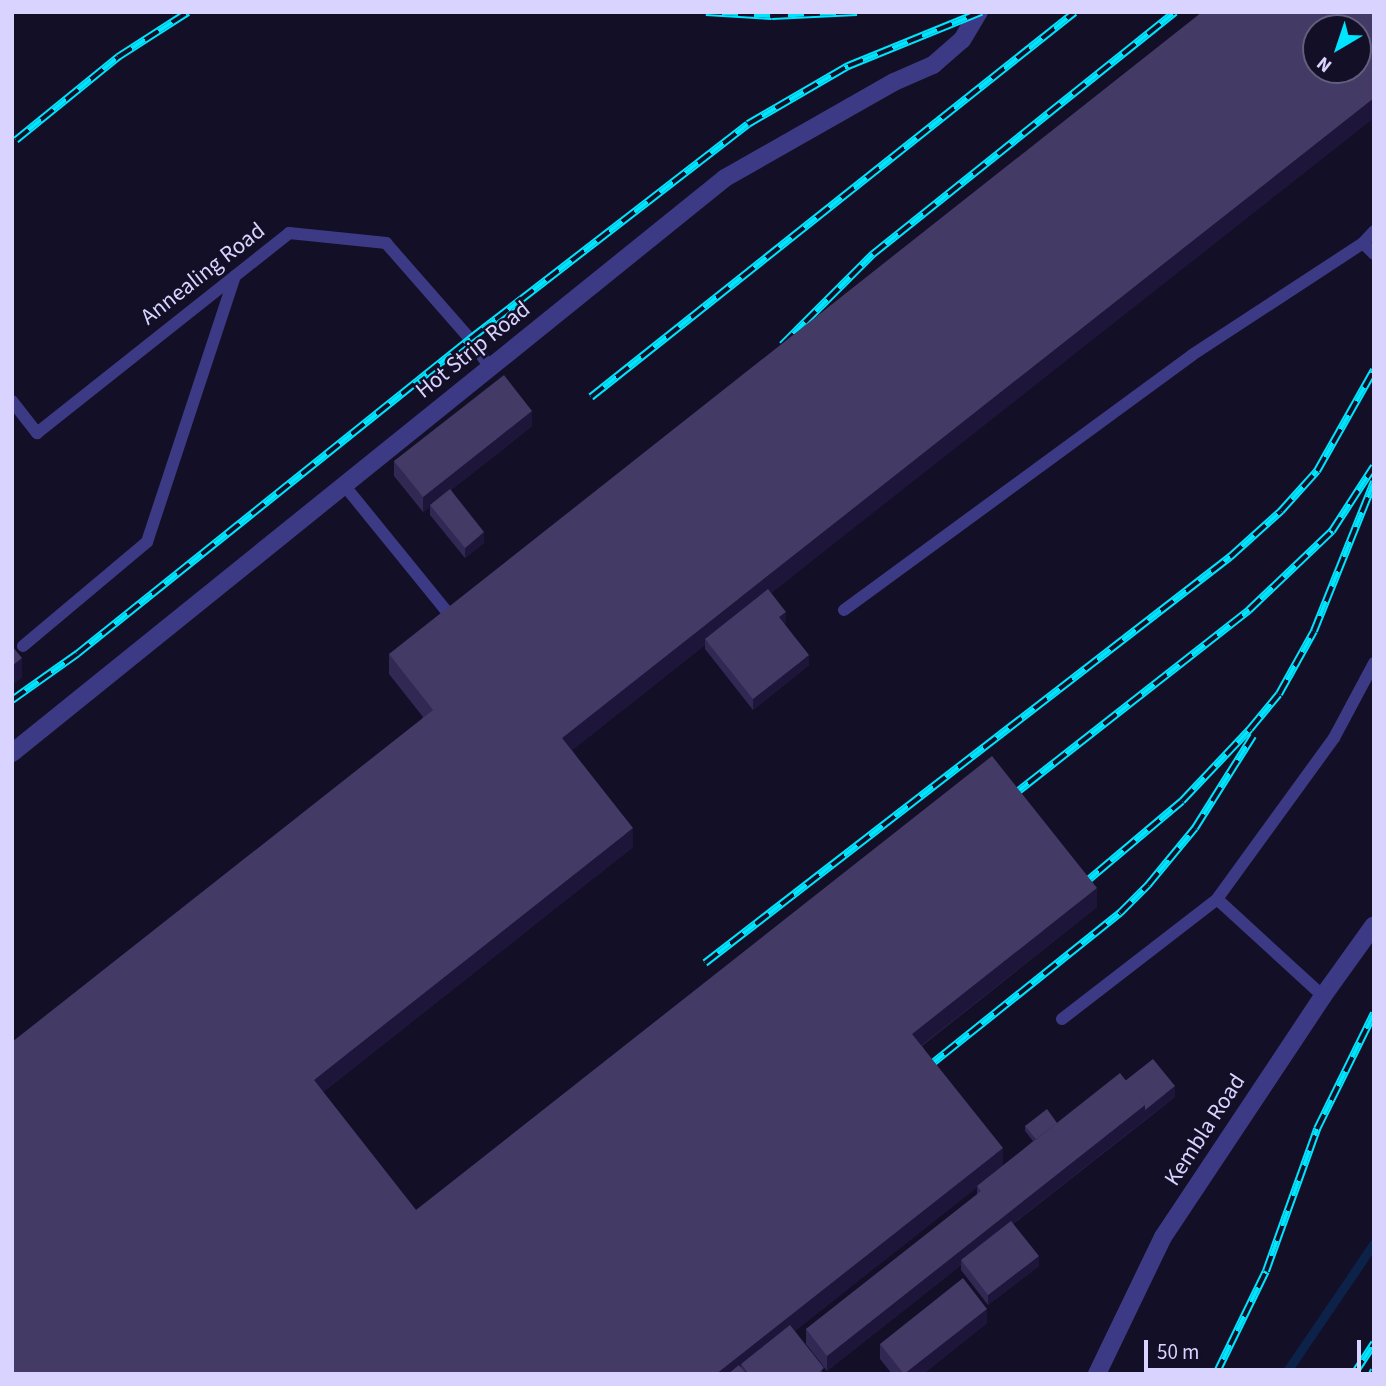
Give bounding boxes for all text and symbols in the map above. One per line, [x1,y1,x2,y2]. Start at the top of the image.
north arrow [1302,14,1372,84]
text: N [1311,50,1338,79]
street label: Annealing Road [135,217,271,331]
street label: Hot Strip Road [410,295,536,405]
street label: Kembla Road [1159,1069,1251,1191]
scale bar [1148,1326,1365,1370]
text: 50 m [1157,1337,1199,1367]

